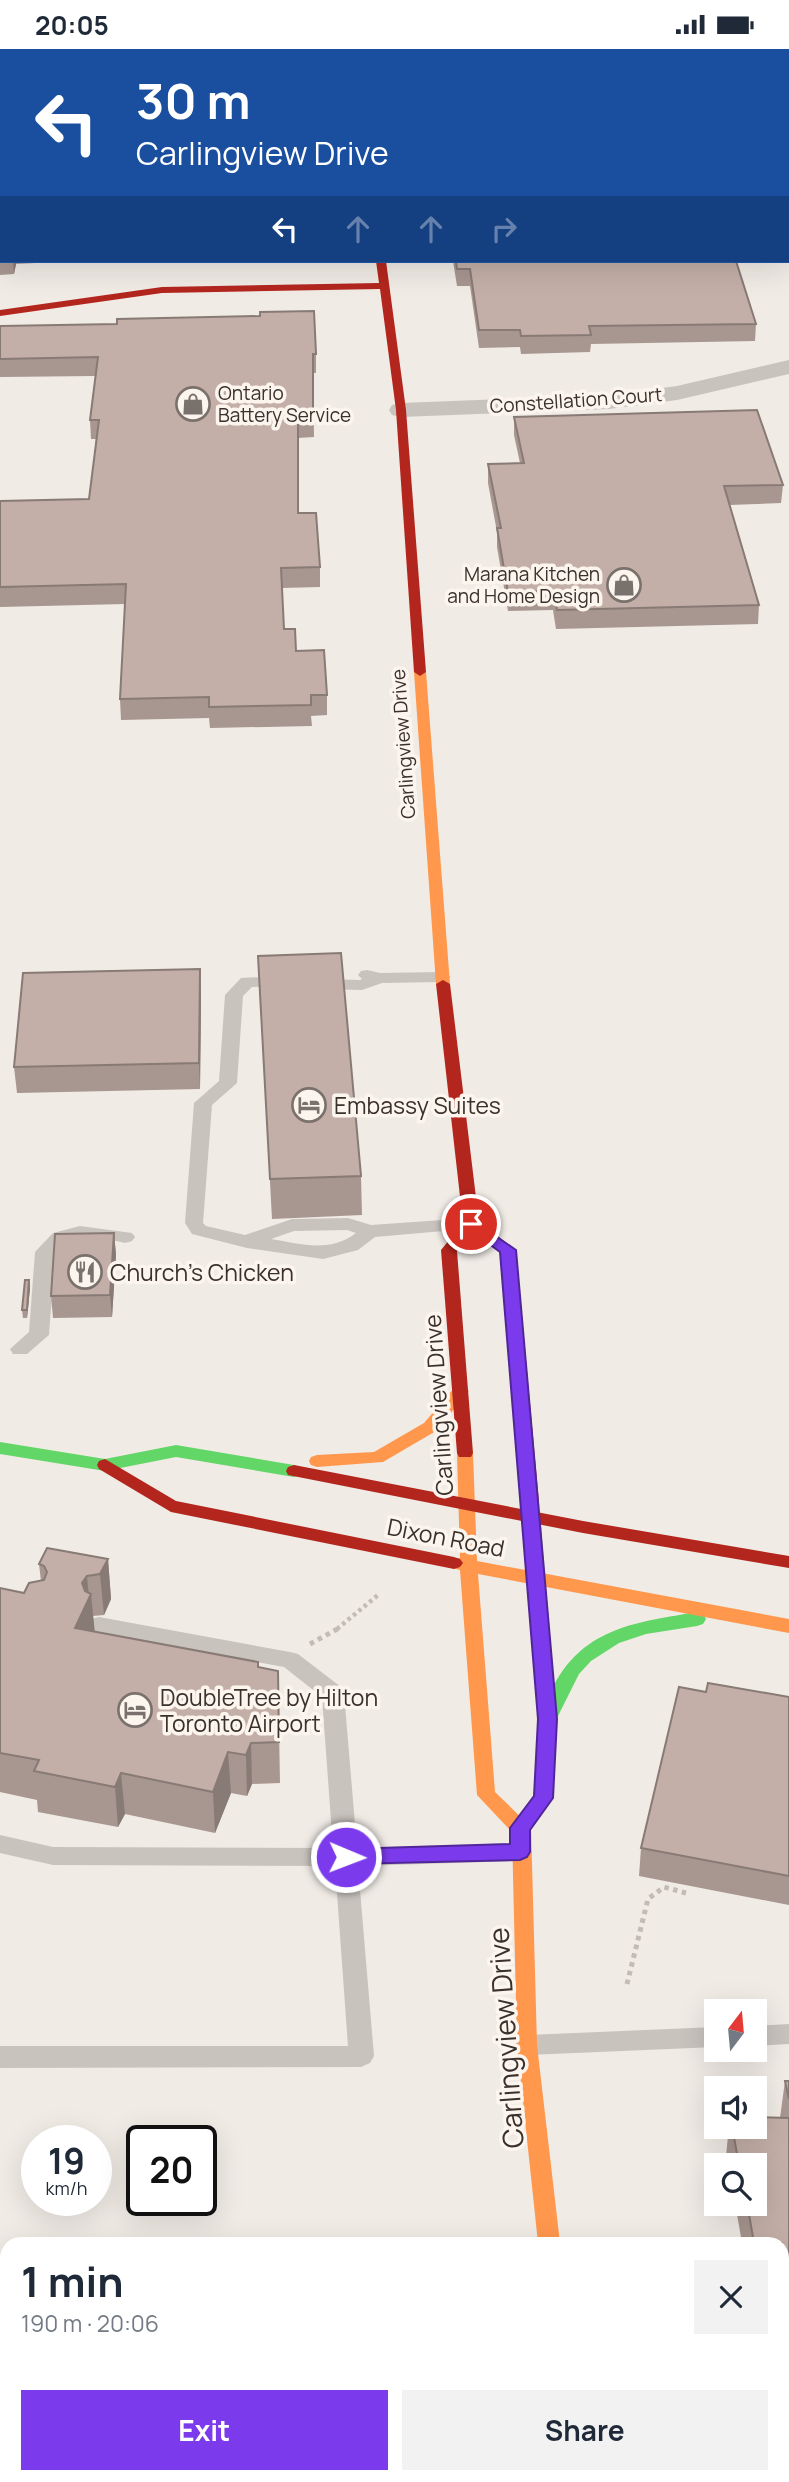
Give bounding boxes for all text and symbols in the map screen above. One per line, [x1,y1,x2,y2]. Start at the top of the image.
text: 20:05 [35,7,109,43]
text: 30 m [136,67,251,134]
icon: left [21,77,112,168]
text: Carlingview Drive [136,131,389,175]
icon: left [266,210,304,248]
icon: ahead [339,210,377,248]
icon: ahead [412,210,450,248]
icon: right [485,210,523,248]
place label: Ontario Battery Service [218,380,351,428]
street label: Constellation Court [489,381,663,419]
shop icon: Ontario Battery Service [174,385,212,423]
place label: Marana Kitchen and Home Design [447,561,600,609]
shop icon: Marana Kitchen and Home Design [605,566,643,604]
street label: Carlingview Drive [385,668,421,820]
hotel icon: Embassy Suites [290,1086,328,1124]
place label: Embassy Suites [334,1089,501,1121]
pin [441,1194,501,1254]
icon: arrive [452,1205,490,1243]
restaurant icon: Church's Chicken [66,1253,104,1291]
place label: Church's Chicken [110,1256,294,1288]
street label: Carlingview Drive [416,1313,460,1497]
street label: Dixon Road [385,1510,507,1564]
place label: DoubleTree by Hilton Toronto Airport [160,1681,378,1739]
hotel icon: DoubleTree by Hilton Toronto Airport [116,1691,154,1729]
position arrow [309,1820,383,1894]
street label: Carlingview Drive [478,1926,532,2150]
north arrow [704,1999,766,2061]
map controls [704,1999,767,2216]
button: sound [704,2076,767,2139]
speed limit sign: 20 [126,2125,217,2216]
text: 19 [48,2137,85,2185]
button: search [704,2153,767,2216]
text: km/h [46,2176,87,2200]
text: 1 min [21,2252,124,2310]
button: close [694,2260,768,2334]
text: 190 m · 20:06 [21,2307,159,2339]
button: Exit [21,2390,388,2470]
button: Share [402,2390,768,2470]

